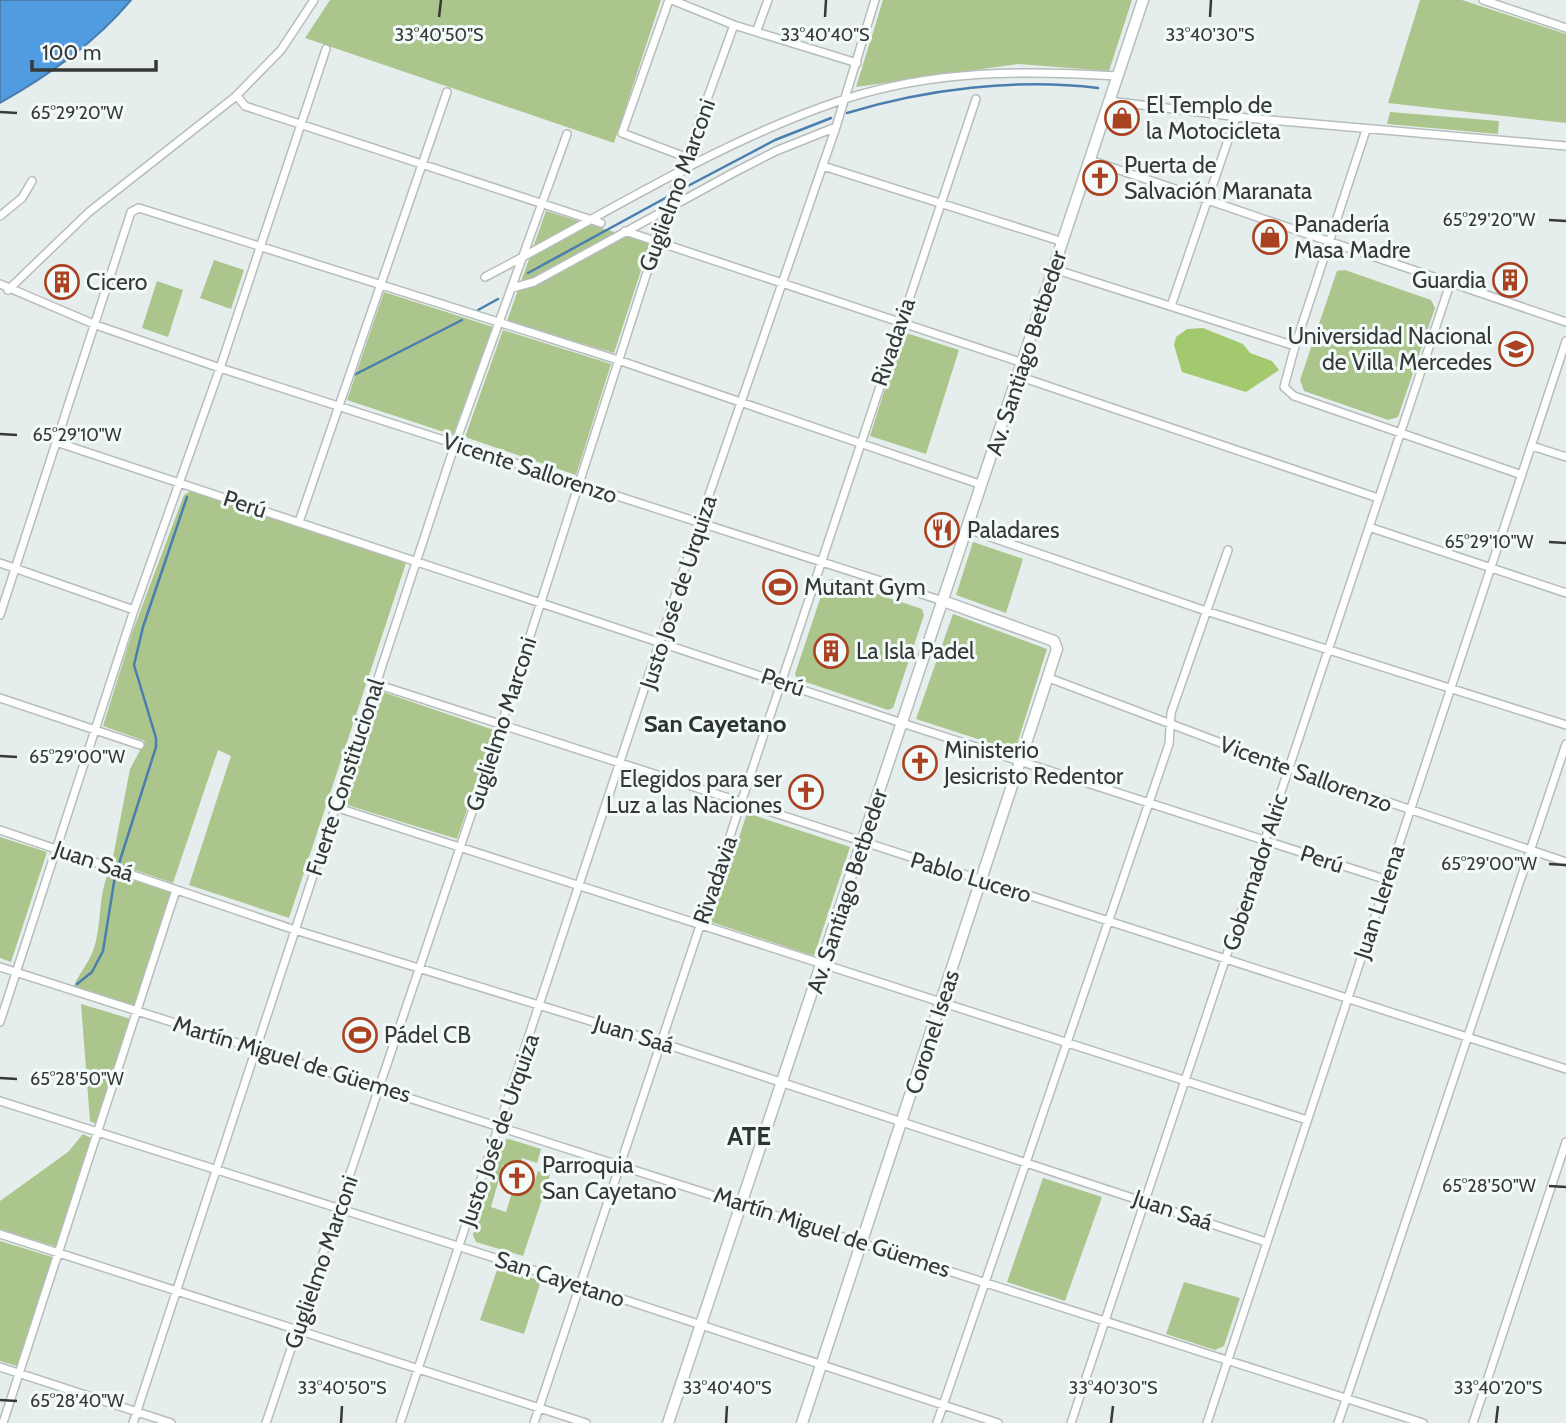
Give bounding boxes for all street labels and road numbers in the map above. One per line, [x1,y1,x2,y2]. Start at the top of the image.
street label: Guglielmo Marconi [633,95,721,275]
street label: Av. Santiago Betbeder [980,246,1073,459]
street label: Rivadavia [865,294,921,390]
street label: Vicente Sallorenzo [439,427,621,509]
street label: Perú [220,484,270,524]
street label: Justo José de Urquiza [633,492,723,693]
street label: Guglielmo Marconi [460,633,542,815]
street label: Perú [758,662,808,702]
street label: Fuerte Constitucional [300,674,390,879]
street label: Vicente Sallorenzo [1216,730,1396,818]
street label: Av. Santiago Betbeder [801,784,894,997]
street label: Gobernador Alric [1216,790,1294,954]
street label: Rivadavia [687,832,743,928]
street label: Juan Saá [50,834,137,888]
street label: Perú [1297,839,1347,879]
street label: Juan Llerena [1347,842,1411,963]
street label: Pablo Lucero [907,845,1035,909]
street label: Coronel Iseas [899,966,965,1098]
street label: Juan Saá [590,1008,677,1059]
street label: Martín Miguel de Güemes [170,1009,414,1109]
street label: Justo José de Urquiza [453,1030,545,1231]
street label: Guglielmo Marconi [278,1172,364,1352]
street label: Martín Miguel de Güemes [710,1181,954,1283]
street label: Juan Saá [1129,1183,1216,1237]
street label: San Cayetano [492,1245,628,1313]

